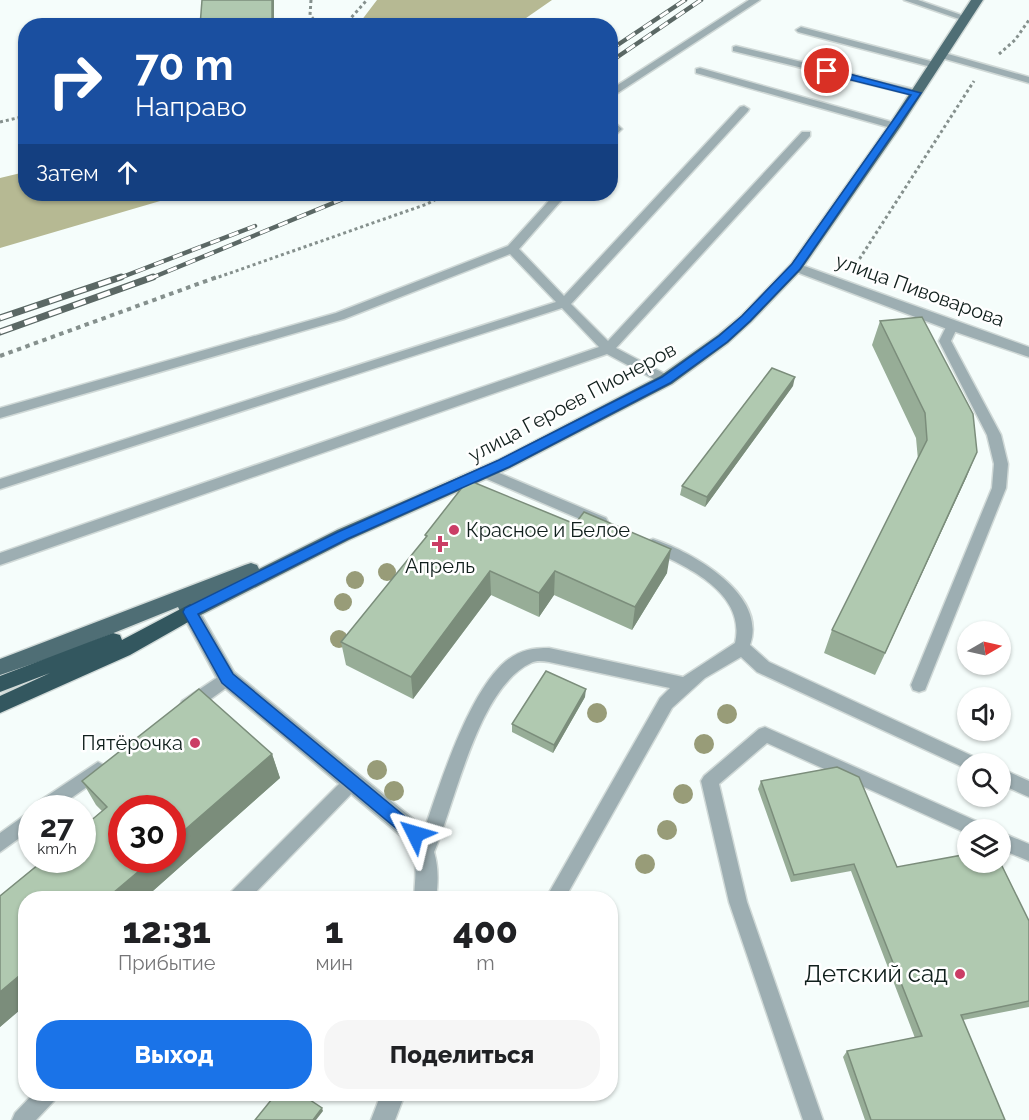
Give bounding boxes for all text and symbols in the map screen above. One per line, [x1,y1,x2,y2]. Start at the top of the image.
text: 70 m [135,41,234,90]
icon: right [36,42,114,120]
pin [801,45,852,96]
icon: arrive [810,54,843,87]
text: Направо [135,91,247,122]
icon: ahead [111,156,144,189]
text: Затем [36,160,99,186]
street label: улица Пивоварова [832,248,1008,332]
street label: улица Героев Пионеров [464,337,680,467]
place label: Красное и Белое [466,518,630,542]
marker: Красное и Белое [447,523,461,537]
marker: Апрель [433,537,447,551]
place label: Апрель [405,554,475,578]
north arrow [957,621,1011,675]
map controls [957,621,1011,873]
button: sound [957,687,1011,741]
place label: Пятёрочка [81,731,183,755]
marker: Пятёрочка [188,736,202,750]
button: search [957,753,1011,807]
speed limit sign: 30 [108,795,186,873]
position arrow [383,802,447,866]
text: 27 [40,809,74,844]
button: layers [957,819,1011,873]
text: km/h [37,840,77,858]
text: 12:31 [122,909,211,951]
text: 1 [325,909,344,951]
text: 400 [453,909,518,951]
text: Прибытие [118,951,215,975]
text: мин [315,951,353,975]
text: m [476,951,495,975]
place label: Детский сад [804,959,948,988]
marker: Детский сад [953,967,967,981]
button: Выход [36,1020,312,1089]
button: Поделиться [324,1020,600,1089]

